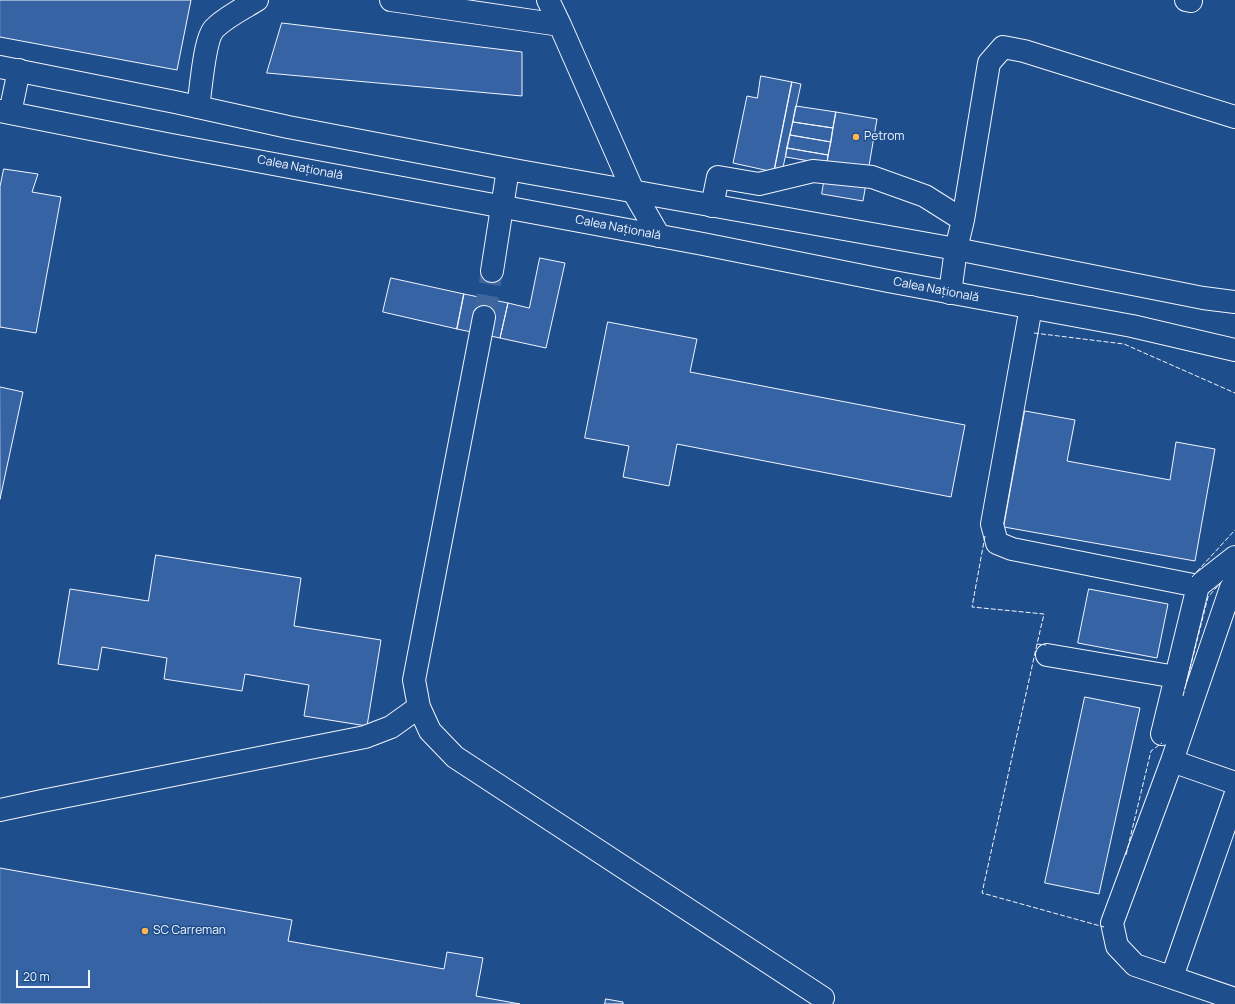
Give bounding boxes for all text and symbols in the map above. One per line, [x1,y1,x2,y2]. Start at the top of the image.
place label: Petrom [864,130,905,144]
marker: Petrom [851,132,861,142]
street label: Calea Națională [256,153,344,183]
street label: Calea Națională [574,213,662,243]
street label: Calea Națională [892,275,980,305]
place label: SC Carreman [153,924,226,938]
marker: SC Carreman [140,926,150,936]
scale bar [18,962,92,988]
text: 20 m [23,968,50,985]

